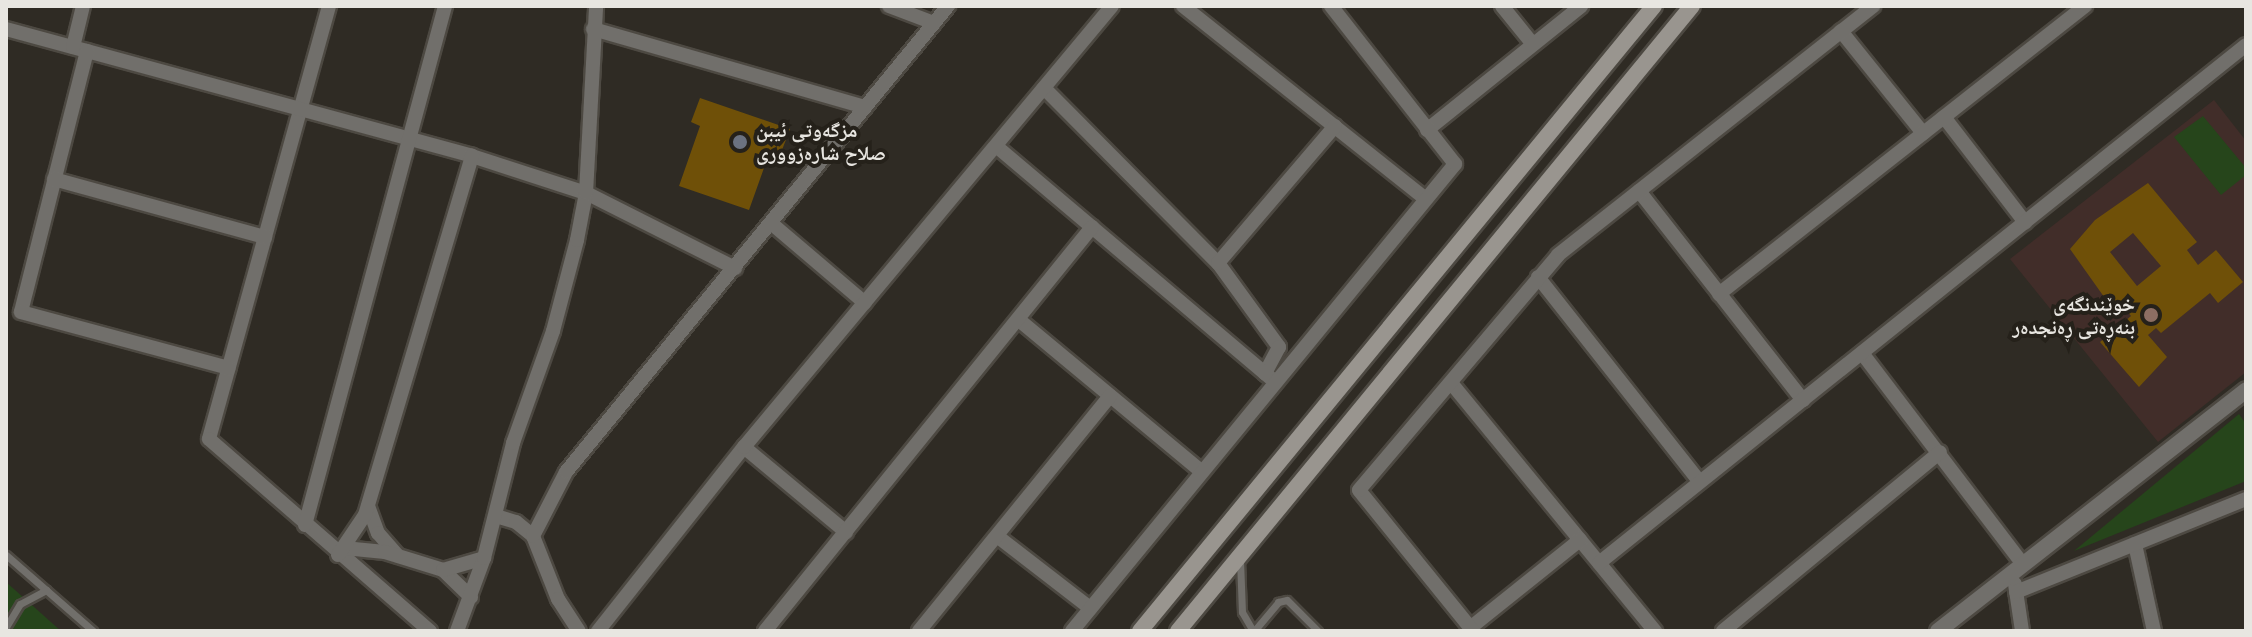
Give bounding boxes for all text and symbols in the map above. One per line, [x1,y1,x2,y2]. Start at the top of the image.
place label: مزگەوتی ئیبن صلاح شارەزووری [756,118,886,165]
marker: مزگەوتی ئیبن صلاح شارەزووری [731,133,749,151]
place label: خوێندنگەی بنەڕەتی ڕەنجدەر [2012,292,2135,339]
marker: خوێندنگەی بنەڕەتی ڕەنجدەر [2142,306,2160,324]

